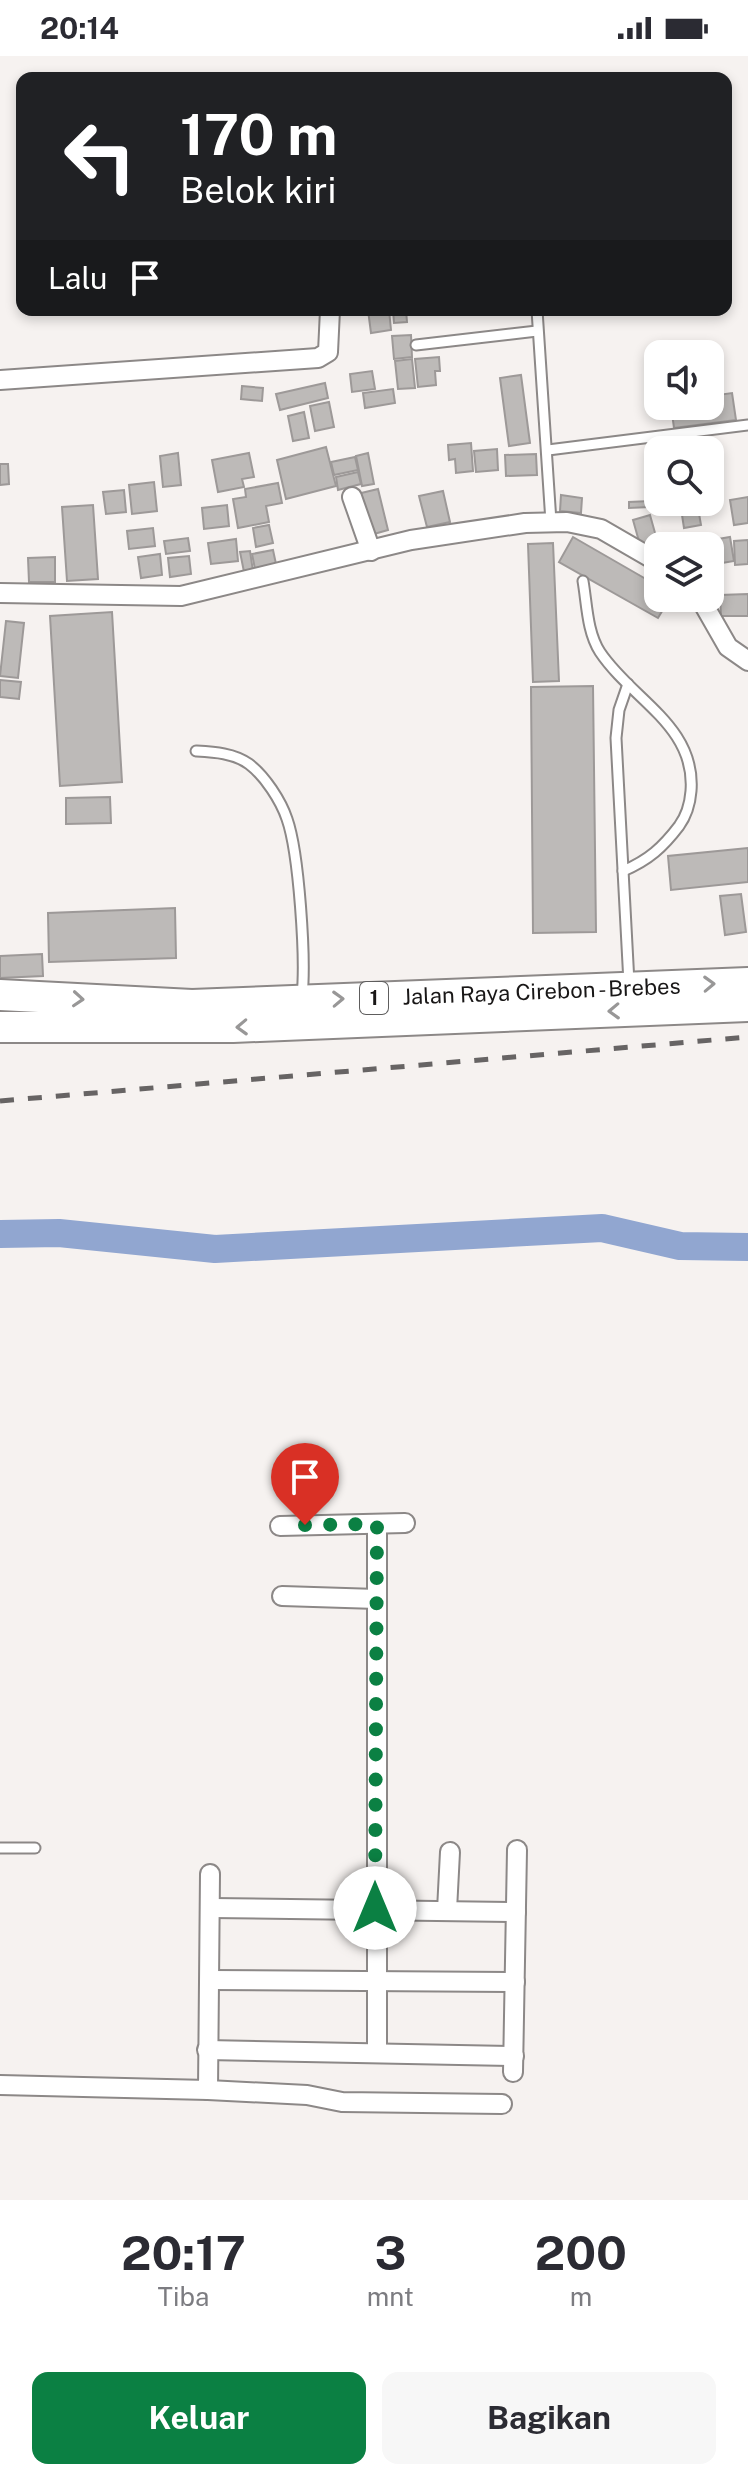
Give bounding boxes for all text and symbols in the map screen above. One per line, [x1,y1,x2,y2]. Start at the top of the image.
text: 20:14 [40,10,119,46]
text: 170 m [180,102,337,168]
icon: left [48,104,152,208]
text: Belok kiri [180,169,336,211]
icon: arrive [123,256,167,300]
text: Lalu [48,260,107,296]
map controls [644,340,724,612]
button: sound [644,340,724,420]
button: search [644,436,724,516]
button: layers [644,532,724,612]
street label: Jalan Raya Cirebon - Brebes [402,973,681,1010]
one-way arrow [703,976,716,993]
road number: 1 [360,982,388,1014]
one-way arrow [72,990,85,1007]
one-way arrow [332,991,345,1008]
one-way arrow [607,1003,620,1020]
one-way arrow [235,1018,248,1035]
pin [271,1443,339,1525]
icon: arrive [283,1455,327,1499]
position arrow [333,1866,417,1950]
text: 20:17 [121,2224,246,2281]
text: 3 [374,2224,406,2281]
text: 200 [535,2224,627,2281]
text: Tiba [158,2281,209,2312]
text: mnt [367,2281,414,2312]
text: m [570,2281,592,2312]
button: Keluar [32,2372,366,2464]
button: Bagikan [382,2372,716,2464]

